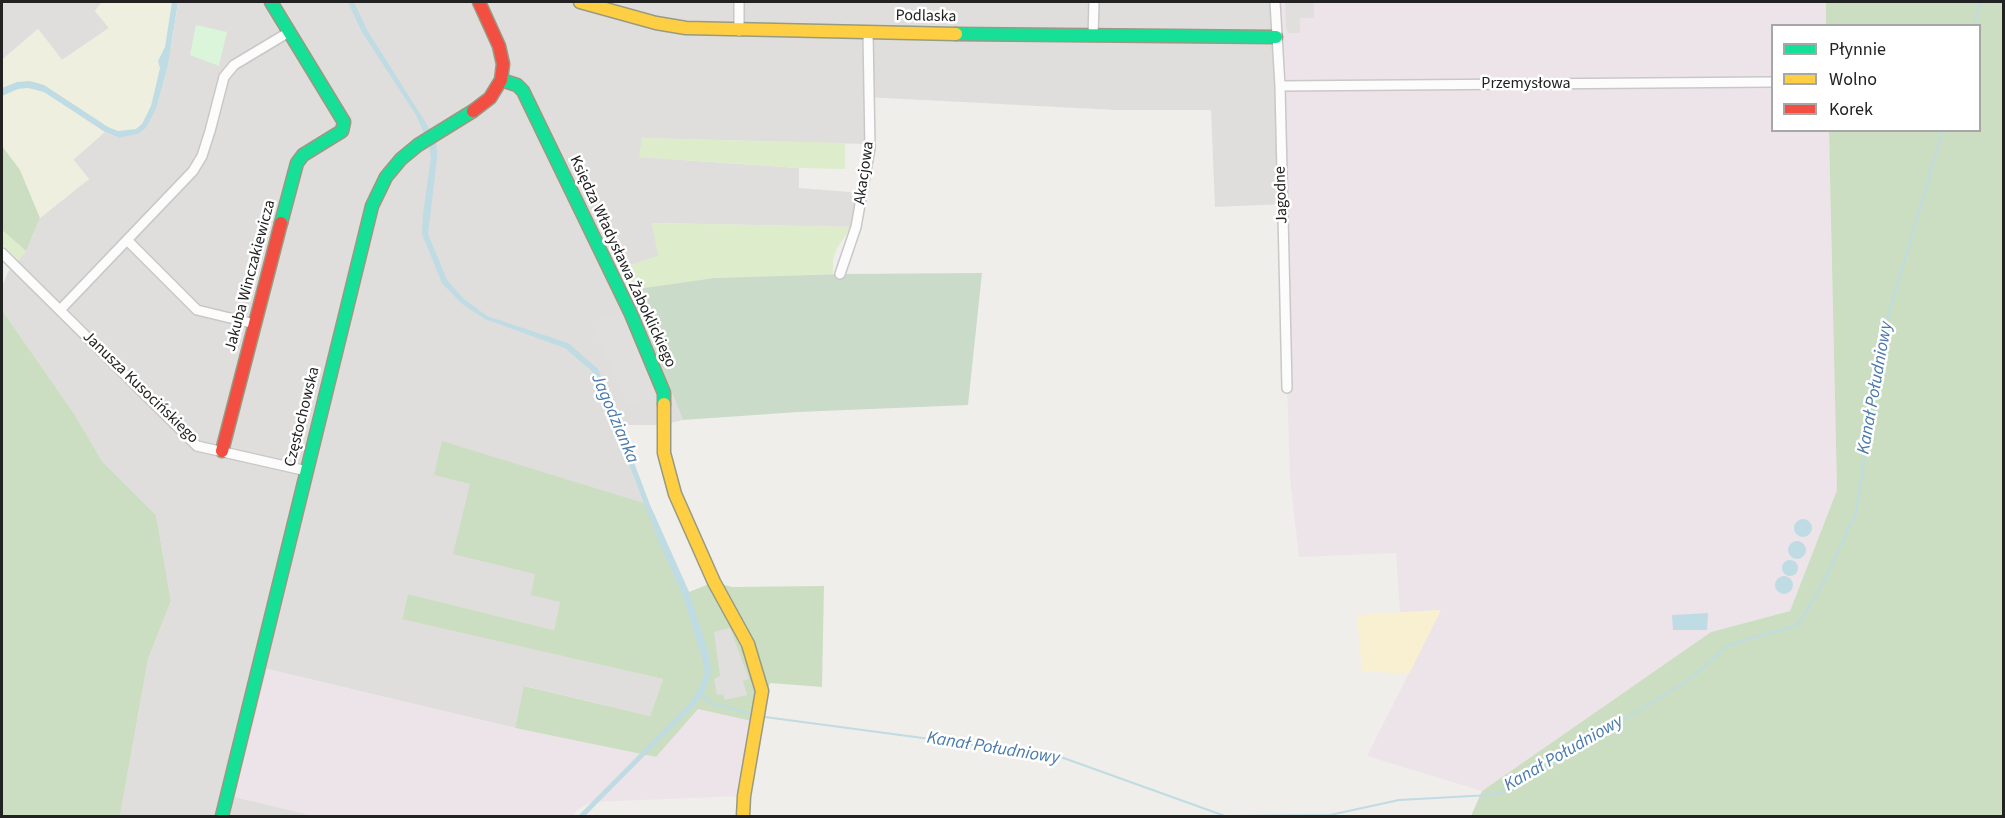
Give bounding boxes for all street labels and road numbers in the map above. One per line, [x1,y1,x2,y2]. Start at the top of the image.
street label: Podlaska [895,7,957,27]
street label: Przemysłowa [1481,74,1571,94]
street label: Akacjowa [851,140,879,206]
street label: Księdza Władysława Żaboklickiego [564,153,680,371]
street label: Jagodne [1271,166,1293,224]
street label: Jakuba Winczakiewicza [222,198,280,354]
street label: Janusza Kusocińskiego [78,328,202,448]
street label: Częstochowska [281,365,325,469]

